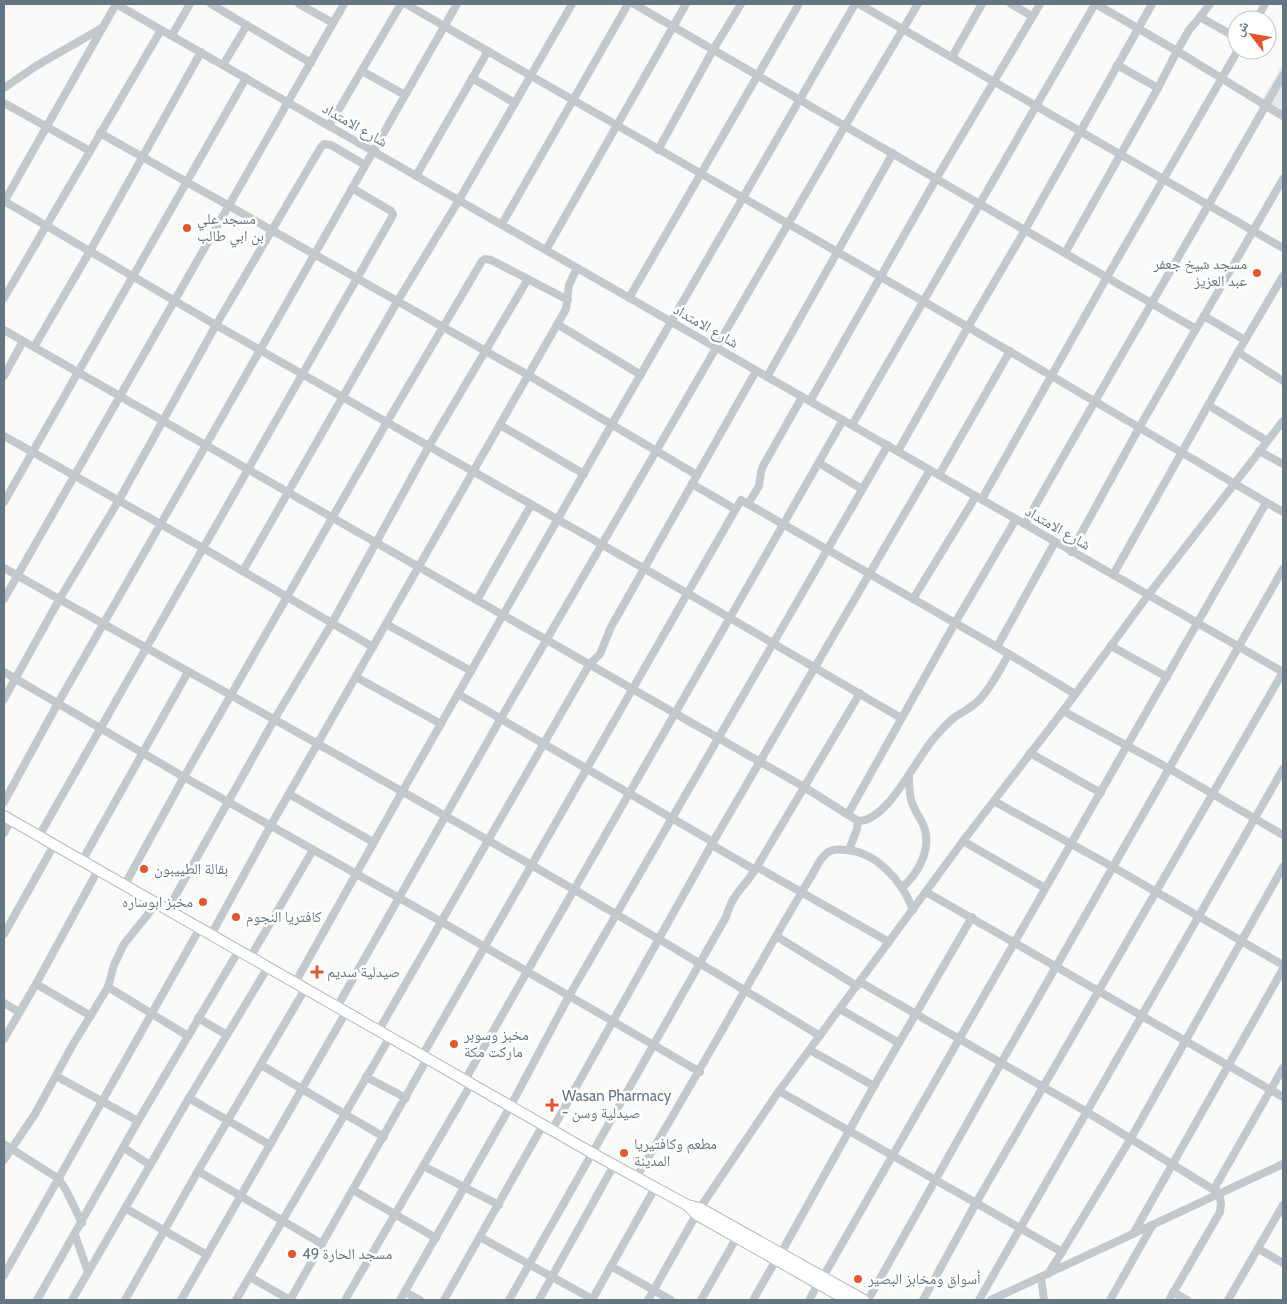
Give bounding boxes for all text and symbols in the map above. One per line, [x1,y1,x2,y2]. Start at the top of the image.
north arrow [1227,10,1277,60]
text: ش [1229,17,1252,39]
street label: شارع الامتداد [319,99,391,152]
place label: مسجد علي بن ابي طالب [197,210,264,248]
marker: مسجد علي بن ابي طالب [181,222,193,234]
place label: مسجد شيخ جعفر عبد العزيز [1152,255,1247,290]
marker: مسجد شيخ جعفر عبد العزيز [1251,267,1263,279]
street label: شارع الامتداد [670,300,742,353]
street label: شارع الامتداد [1022,502,1094,555]
place label: بقالة الطييبون [154,860,228,879]
marker: بقالة الطييبون [138,863,150,875]
place label: مخبز ابوساره [122,893,193,911]
marker: مخبز ابوساره [197,896,209,908]
place label: كافتريا النجوم [246,908,322,927]
marker: كافتريا النجوم [230,911,242,923]
place label: صيدلية سديم [327,963,400,982]
marker: صيدلية سديم [311,966,323,978]
place label: مخبز وسوبر ماركت مكة [463,1026,529,1061]
marker: مخبز وسوبر ماركت مكة [448,1038,460,1050]
place label: Wasan Pharmacy - صيدلية وسن [562,1087,672,1123]
marker: Wasan Pharmacy - صيدلية وسن [546,1099,558,1111]
place label: مطعم وكافتيريا المدينة [634,1135,717,1170]
marker: مطعم وكافتيريا المدينة [618,1147,630,1159]
place label: مسجد الحارة 49 [302,1245,392,1263]
marker: مسجد الحارة 49 [286,1248,298,1260]
place label: أسواق ومخابز البصير [867,1270,981,1289]
marker: أسواق ومخابز البصير [852,1273,864,1285]

